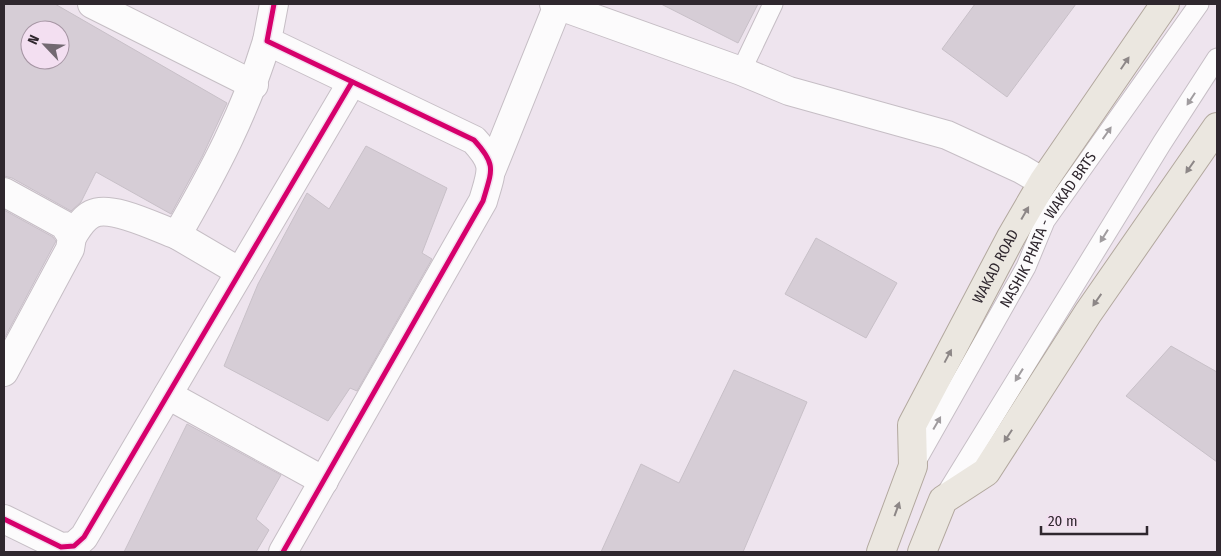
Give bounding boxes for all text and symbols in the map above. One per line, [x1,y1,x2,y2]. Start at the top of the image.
north arrow [20,20,70,70]
text: N [24,32,43,47]
one-way arrow [1120,56,1129,70]
one-way arrow [1186,92,1195,105]
one-way arrow [1102,126,1112,140]
street label: NASHIK PHATA - WAKAD BRTS [996,149,1100,311]
one-way arrow [1185,160,1195,174]
one-way arrow [1021,206,1029,220]
street label: WAKAD ROAD [969,226,1022,307]
one-way arrow [1100,230,1109,243]
one-way arrow [1092,293,1102,307]
one-way arrow [944,349,952,363]
one-way arrow [1015,368,1024,381]
one-way arrow [933,417,942,430]
one-way arrow [1003,430,1013,443]
one-way arrow [893,501,901,516]
scale bar [1041,504,1147,536]
text: 20 m [1048,512,1078,530]

